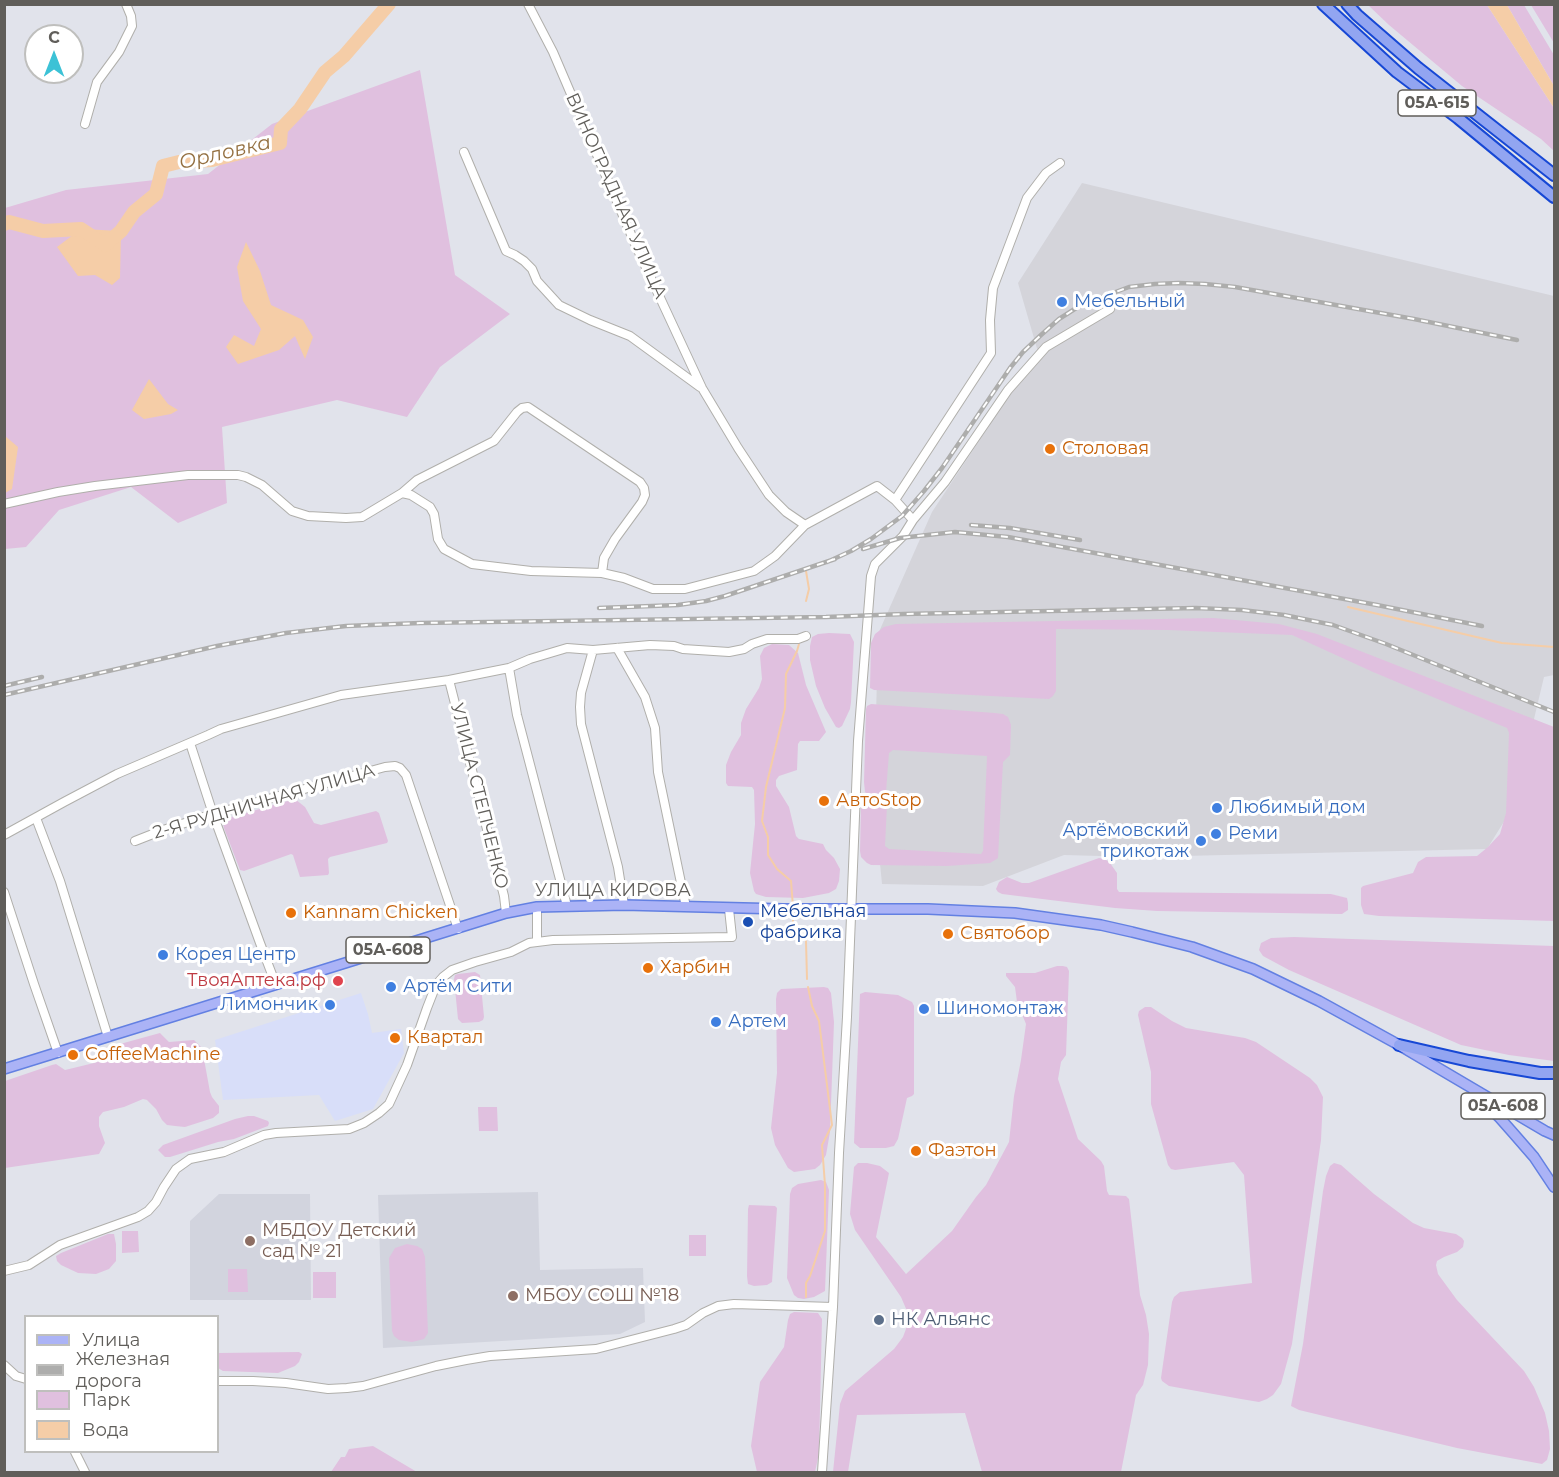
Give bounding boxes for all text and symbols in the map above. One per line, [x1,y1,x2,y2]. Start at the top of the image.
north arrow [24,24,84,84]
text: С [48,28,60,47]
street label: ВИНОГРАДНАЯ УЛИЦА [561,90,671,302]
road number: 05А-615 [1398,90,1476,116]
water label: Орловка [177,131,273,175]
place label: Мебельный [1074,291,1185,313]
marker: Мебельный [1055,295,1069,309]
place label: Столовая [1062,438,1149,460]
marker: Столовая [1043,442,1057,456]
street label: УЛИЦА СТЕПЧЕНКО [445,701,513,891]
street label: 2-Я РУДНИЧНАЯ УЛИЦА [151,760,377,844]
place label: АвтоStop [836,790,921,812]
marker: АвтоStop [817,794,831,808]
place label: Любимый дом [1229,797,1366,819]
marker: Любимый дом [1210,801,1224,815]
place label: Артёмовский трикотаж [1062,820,1189,862]
place label: Реми [1228,823,1278,845]
marker: Реми [1209,827,1223,841]
marker: Артёмовский трикотаж [1194,834,1208,848]
street label: УЛИЦА КИРОВА [535,880,691,902]
place label: Мебельная фабрика [760,901,866,944]
place label: Kannam Chicken [303,902,458,924]
marker: Kannam Chicken [284,906,298,920]
marker: Мебельная фабрика [741,915,755,929]
place label: Святобор [960,923,1050,945]
marker: Святобор [941,927,955,941]
road number: 05А-608 [346,937,430,963]
place label: Корея Центр [175,944,296,966]
marker: Корея Центр [156,948,170,962]
place label: Харбин [660,957,731,979]
marker: Харбин [641,961,655,975]
place label: ТвояАптека.рф [187,970,326,992]
marker: ТвояАптека.рф [331,974,345,988]
place label: Артём Сити [403,976,513,998]
marker: Артём Сити [384,980,398,994]
place label: Лимончик [220,994,318,1016]
marker: Лимончик [323,998,337,1012]
place label: Шиномонтаж [936,998,1063,1020]
marker: Шиномонтаж [917,1002,931,1016]
place label: Артем [728,1011,787,1033]
marker: Артем [709,1015,723,1029]
place label: Квартал [407,1027,483,1049]
marker: Квартал [388,1031,402,1045]
place label: CoffeeMachine [85,1044,220,1066]
marker: CoffeeMachine [66,1048,80,1062]
road number: 05А-608 [1461,1093,1545,1119]
place label: Фаэтон [928,1140,997,1162]
marker: Фаэтон [909,1144,923,1158]
place label: МБДОУ Детский сад № 21 [262,1220,416,1262]
marker: МБДОУ Детский сад № 21 [243,1234,257,1248]
place label: МБОУ СОШ №18 [525,1285,679,1307]
marker: МБОУ СОШ №18 [506,1289,520,1303]
place label: НК Альянс [891,1309,991,1331]
marker: НК Альянс [872,1313,886,1327]
legend [24,1315,219,1453]
text: Улица [82,1329,140,1351]
text: Железная дорога [76,1348,170,1392]
text: Парк [82,1389,130,1411]
text: Вода [82,1419,129,1441]

